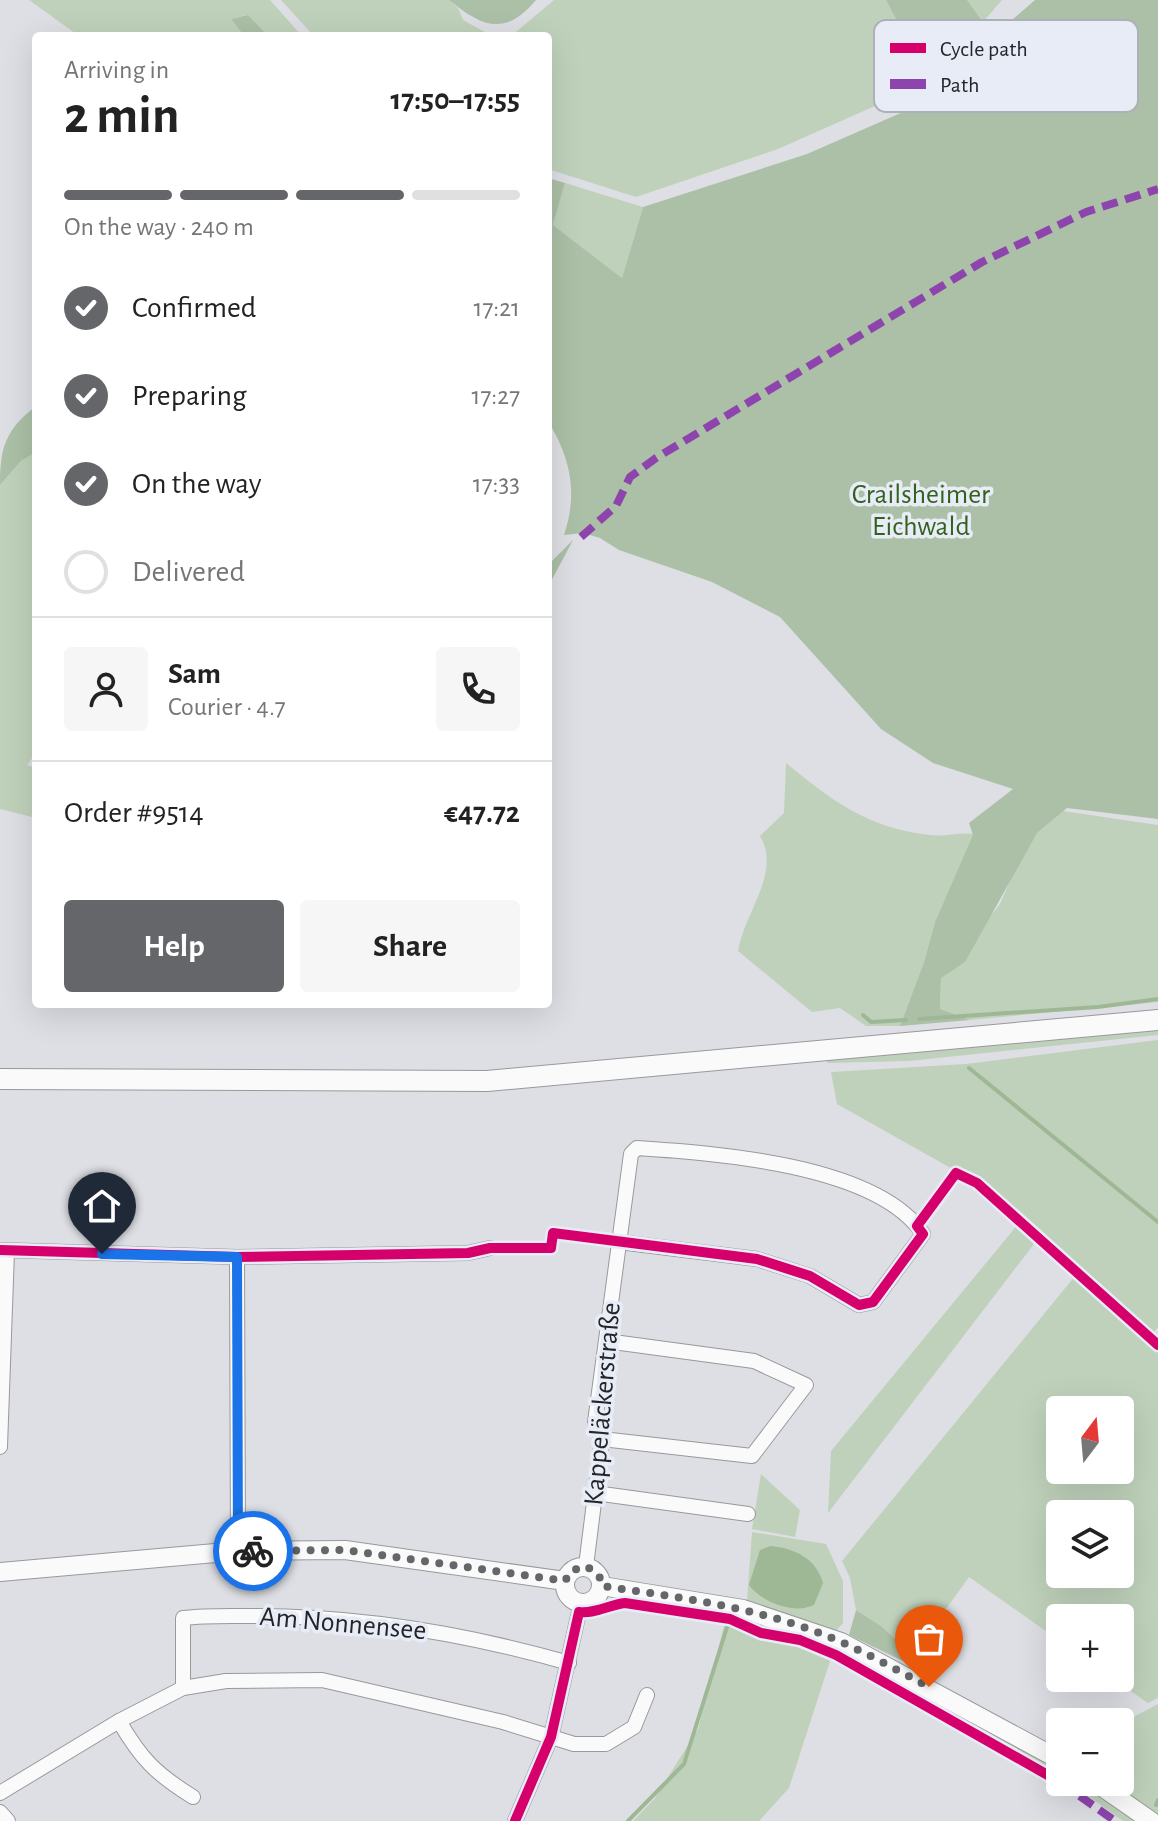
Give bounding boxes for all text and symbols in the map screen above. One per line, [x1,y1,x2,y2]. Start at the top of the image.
legend [874,20,1138,112]
text: Cycle path [940,38,1028,60]
text: Arriving in [64,57,169,83]
text: Path [940,74,980,96]
text: 17:50–17:55 [390,85,520,115]
text: 2 min [64,90,179,142]
text: On the way · 240 m [64,214,254,240]
icon: check [64,286,108,330]
text: Confirmed [132,293,256,323]
text: 17:21 [473,295,520,321]
icon: check [64,374,108,418]
text: Preparing [132,381,247,411]
text: 17:27 [472,383,520,409]
icon: check [64,462,108,506]
text: On the way [132,469,261,499]
text: 17:33 [473,471,520,497]
park label: Crailsheimer Eichwald [852,481,990,541]
text: Delivered [132,557,245,587]
button: person [64,647,148,731]
button: phone [436,647,520,731]
text: Sam [168,659,221,689]
text: Courier · 4.7 [168,694,286,720]
text: Order #9514 [64,798,204,828]
text: €47.72 [444,798,520,828]
button: Help [64,900,284,992]
button: Share [300,900,520,992]
pin [68,1172,136,1254]
icon: home [80,1184,124,1228]
street label: Kappeläckerstraße [580,1301,626,1507]
north arrow [1046,1396,1134,1484]
map controls [1046,1396,1134,1796]
button: layers [1046,1500,1134,1588]
courier [213,1511,293,1591]
icon: bike [231,1529,275,1573]
street label: Am Nonnensee [259,1603,427,1645]
button: + [1046,1604,1134,1692]
pin [895,1605,963,1687]
icon: bag [907,1617,951,1661]
button: − [1046,1708,1134,1796]

